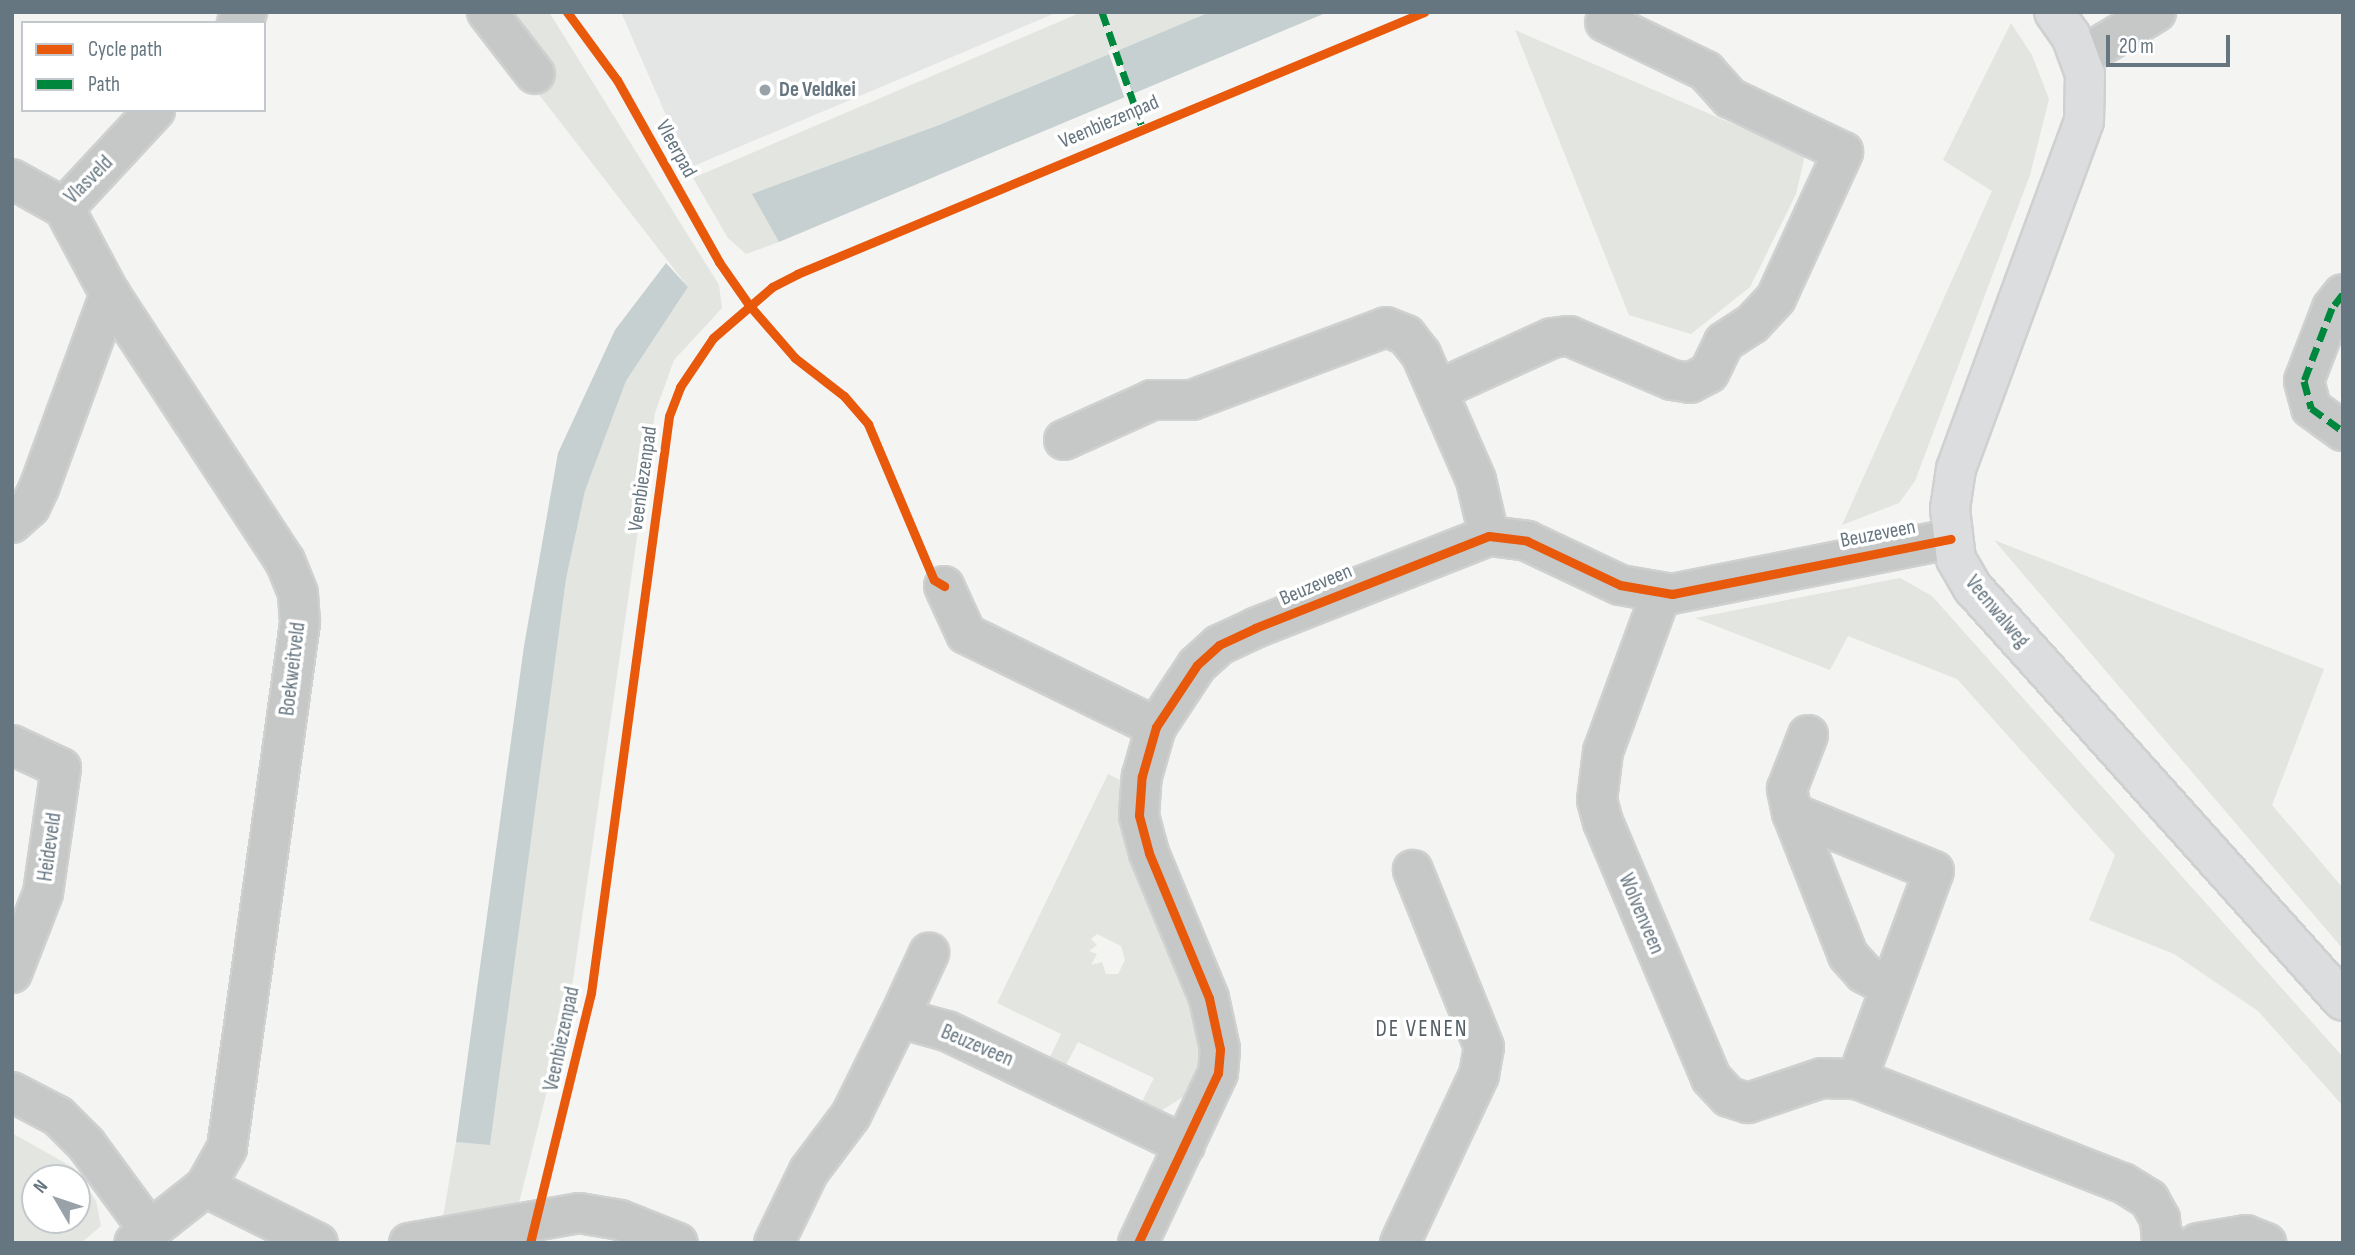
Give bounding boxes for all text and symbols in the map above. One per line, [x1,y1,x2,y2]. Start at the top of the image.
legend [21,21,266,112]
scale bar [2110,21,2234,65]
text: 20 m [2119,34,2154,59]
text: Cycle path [88,37,162,62]
text: Path [88,72,120,97]
place label: De Veldkei [779,77,856,103]
marker: De Veldkei [757,82,773,98]
street label: Veenbiezenpad [1055,90,1163,154]
street label: Vleerpad [650,116,702,182]
street label: Vlasveld [60,151,118,209]
street label: Veenbiezenpad [623,425,663,533]
street label: Beuzeveen [1838,514,1918,554]
street label: Beuzeveen [1276,559,1356,611]
street label: Veenwalweg [1959,571,2035,653]
street label: Boekweitveld [275,621,311,717]
street label: Heideveld [33,811,67,883]
street label: Wolvenveen [1613,870,1669,958]
street label: Veenbiezenpad [539,985,585,1093]
district label: DE VENEN [1376,1015,1468,1043]
street label: Beuzeveen [937,1020,1017,1072]
north arrow [21,1164,91,1234]
text: N [29,1176,53,1198]

